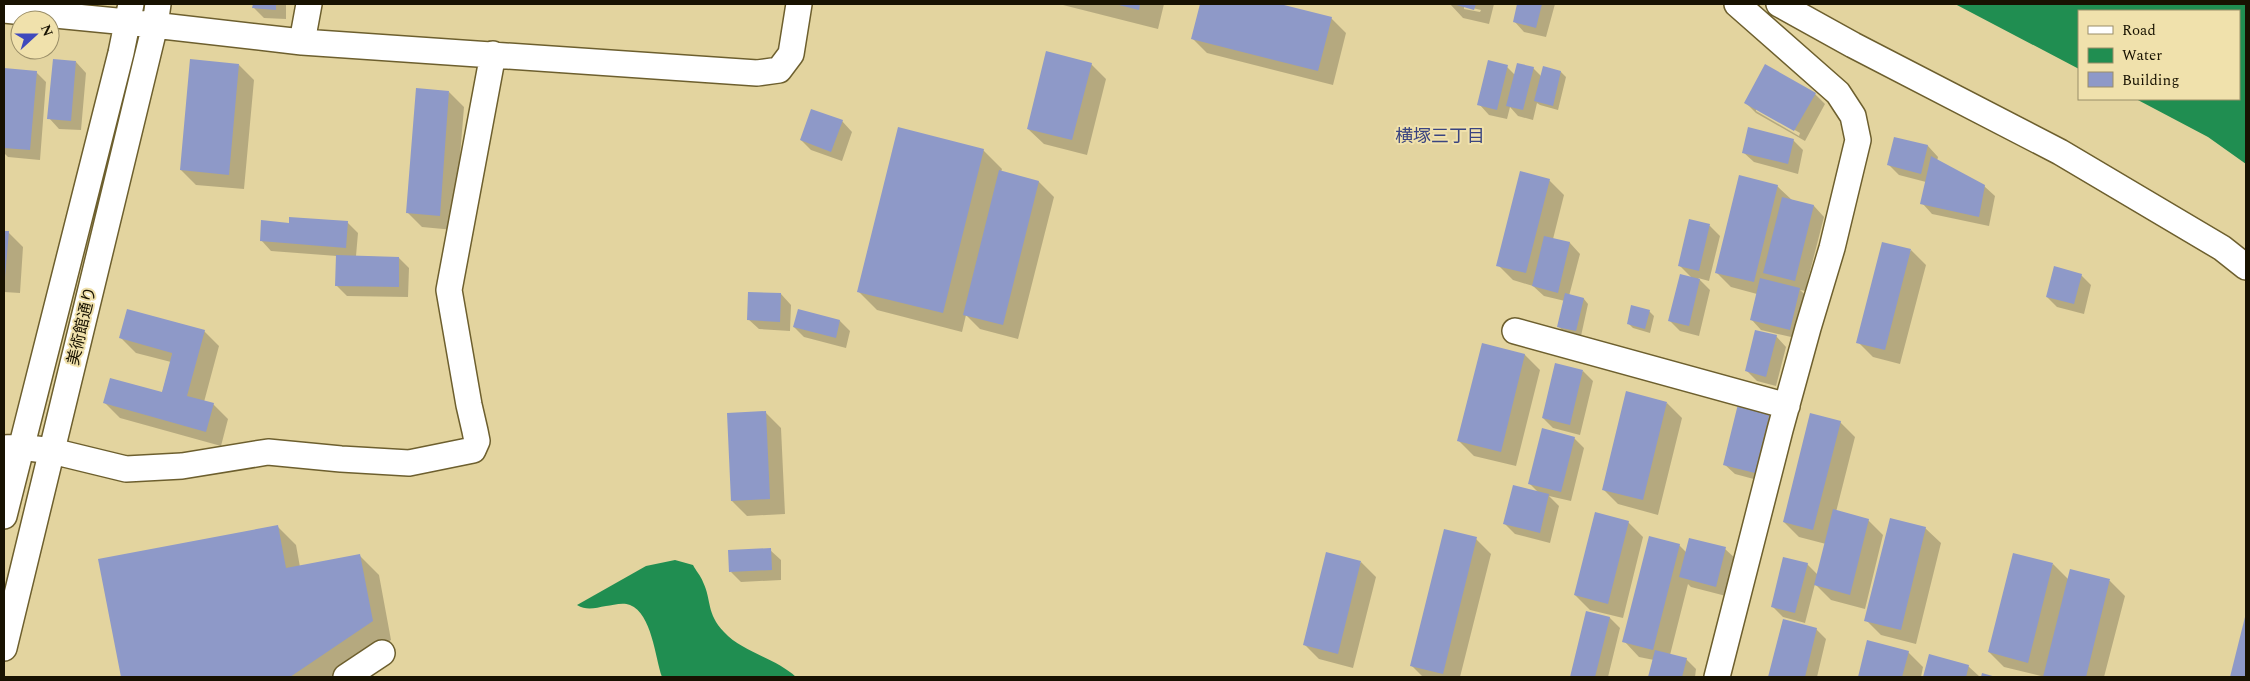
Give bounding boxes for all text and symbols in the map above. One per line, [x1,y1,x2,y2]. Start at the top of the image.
north arrow [10,10,60,60]
legend [2078,10,2240,100]
text: Road [2122,19,2156,42]
text: N [35,21,59,40]
text: Water [2122,44,2162,67]
text: Building [2122,69,2179,92]
district label: 横塚三丁目 [1395,123,1485,150]
street label: 美術館通り [61,284,103,368]

